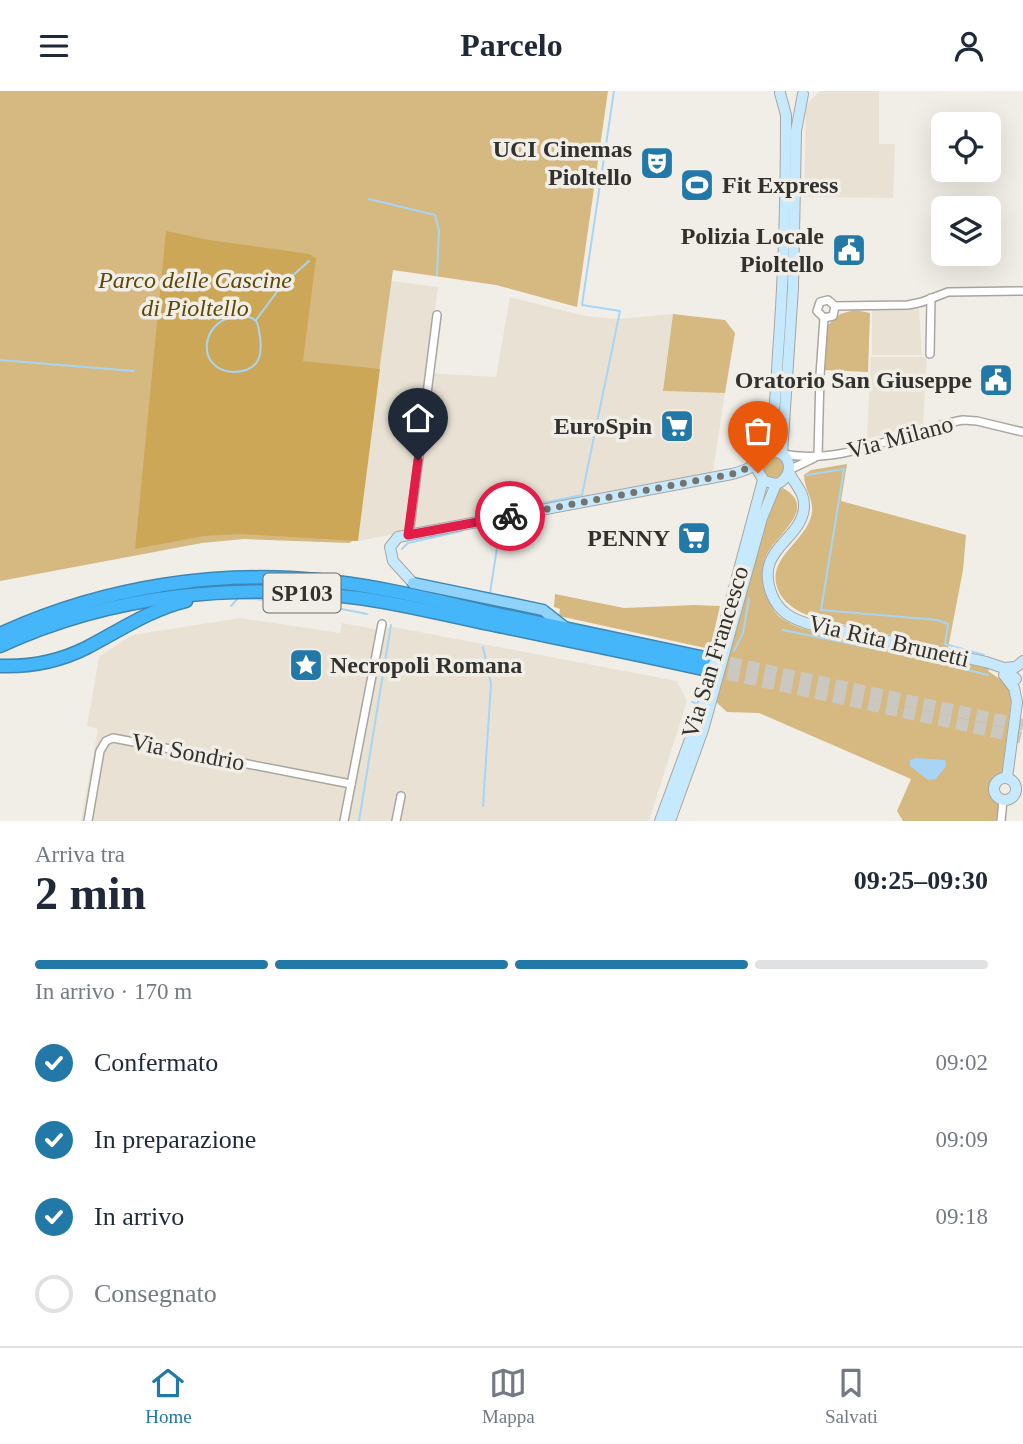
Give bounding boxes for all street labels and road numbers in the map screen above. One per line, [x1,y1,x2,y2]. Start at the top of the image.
street label: Via Milano [844,410,956,464]
street label: Via San Francesco [676,563,754,741]
road number: SP103 [264,573,340,613]
street label: Via Rita Brunetti [806,610,972,672]
street label: Via Sondrio [129,728,247,776]

